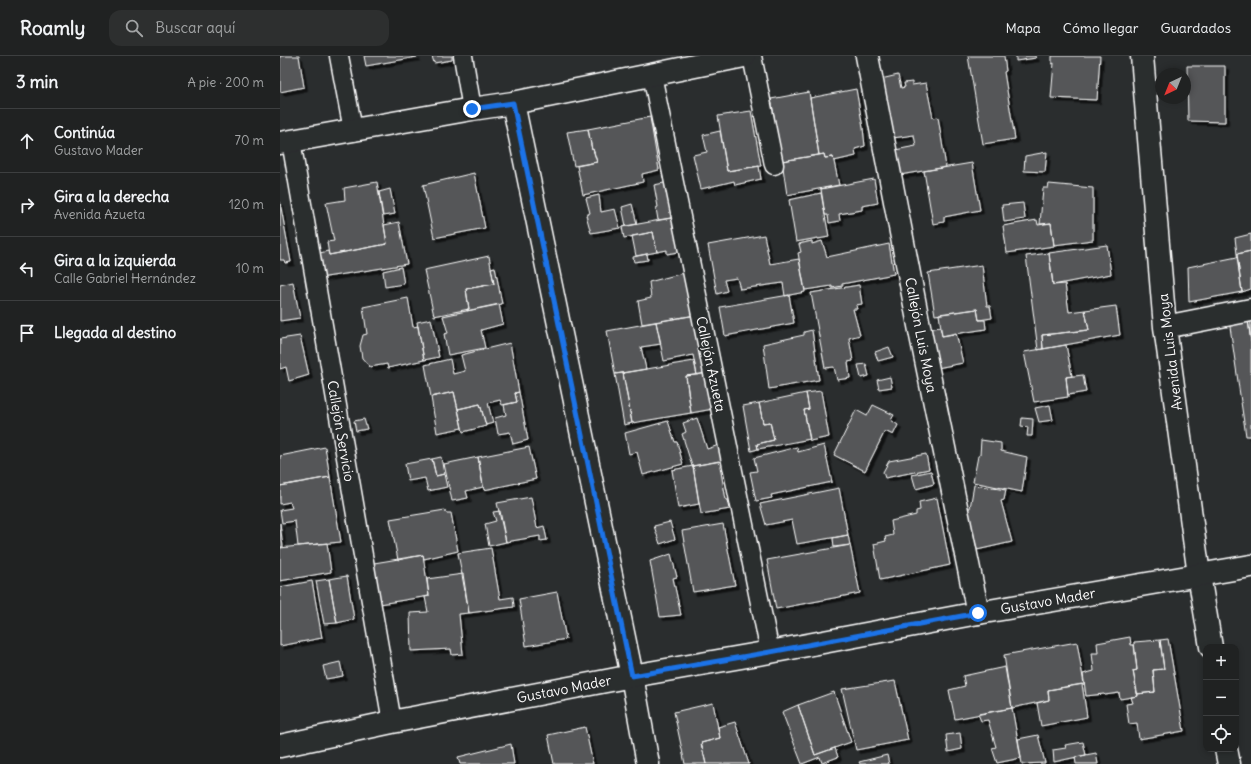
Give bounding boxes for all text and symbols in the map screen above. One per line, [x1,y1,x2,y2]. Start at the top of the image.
search box [109,10,389,46]
text: Roamly [20,16,85,40]
icon: search [123,17,145,39]
text: Buscar aquí [155,18,235,37]
text: Mapa [1006,19,1041,37]
text: Cómo llegar [1063,19,1139,37]
text: Guardados [1161,19,1231,37]
north arrow [1155,68,1191,104]
text: 3 min [16,71,58,93]
text: A pie · 200 m [187,74,264,91]
route end [463,100,481,118]
text: Continúa [54,123,115,142]
icon: ahead [16,130,38,152]
text: 70 m [235,132,264,149]
text: Gustavo Mader [54,142,143,159]
text: Gira a la derecha [54,187,169,206]
icon: right [16,194,38,216]
text: 120 m [229,196,264,213]
text: Avenida Azueta [54,206,145,223]
text: Gira a la izquierda [54,251,176,270]
icon: left [16,258,38,280]
text: 10 m [236,260,264,277]
text: Calle Gabriel Hernández [54,270,196,287]
street label: Callejón Luis Moya [901,276,941,394]
street label: Avenida Luis Moya [1154,293,1186,411]
street label: Callejón Azueta [692,314,730,414]
icon: arrive [16,322,38,344]
text: Llegada al destino [54,323,176,342]
street label: Callejón Servicio [323,379,359,483]
street label: Gustavo Mader [999,584,1097,618]
route start [969,604,987,622]
map controls [1203,644,1239,752]
button: + [1203,644,1239,680]
street label: Gustavo Mader [515,671,613,707]
button: − [1203,680,1239,716]
button: locate [1203,716,1239,752]

